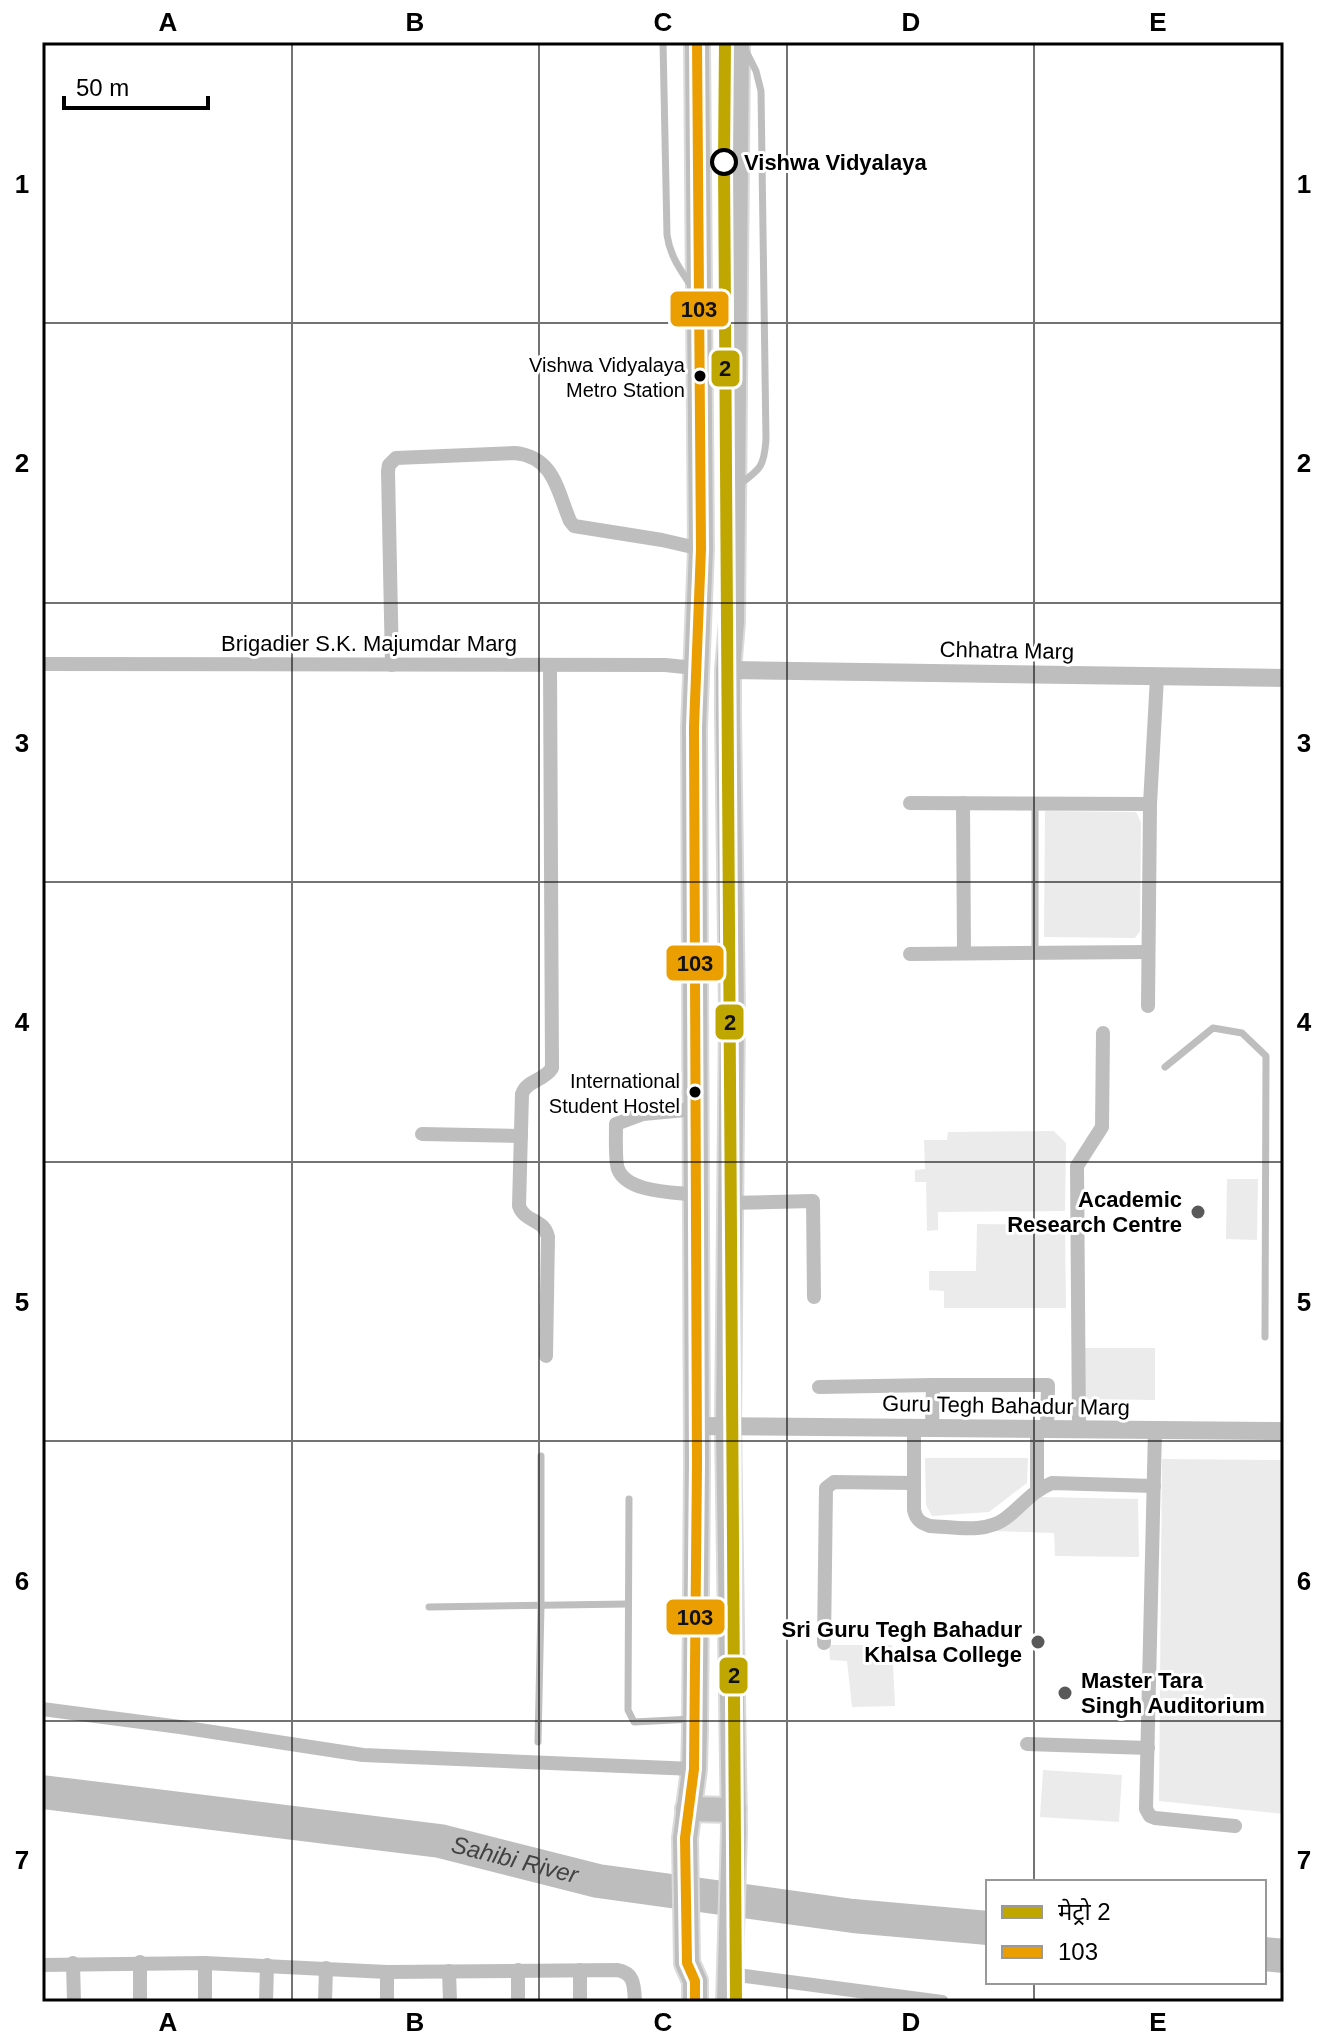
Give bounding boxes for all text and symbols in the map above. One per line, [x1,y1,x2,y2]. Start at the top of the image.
text: A [159,7,178,37]
text: B [406,7,424,37]
text: C [654,7,673,37]
text: D [902,7,920,37]
text: E [1149,7,1167,37]
scale bar [64,60,208,110]
text: 50 m [76,74,129,101]
marker: Vishwa Vidyalaya [711,149,737,175]
place label: Vishwa Vidyalaya [744,150,927,175]
text: 1 [15,169,29,199]
text: 1 [1297,169,1311,199]
line badge: 103 [669,290,730,328]
text: 103 [681,297,717,322]
line badge: 2 [710,349,741,388]
place label: Vishwa Vidyalaya Metro Station [529,354,686,401]
text: 2 [719,356,731,381]
marker: Vishwa Vidyalaya Metro Station [692,368,708,384]
text: 2 [15,448,29,478]
text: 2 [1297,448,1311,478]
street label: Brigadier S.K. Majumdar Marg [221,631,517,656]
street label: Chhatra Marg [940,637,1074,664]
text: 3 [15,728,29,758]
text: 3 [1297,728,1311,758]
line badge: 103 [665,944,725,982]
text: 103 [677,951,713,976]
line badge: 2 [714,1003,745,1041]
text: 4 [15,1007,30,1037]
text: 4 [1297,1007,1312,1037]
text: 2 [724,1010,736,1035]
place label: International Student Hostel [549,1070,680,1117]
marker: International Student Hostel [687,1084,703,1100]
place label: Academic Research Centre [1007,1187,1182,1237]
marker: Academic Research Centre [1189,1203,1207,1221]
text: 5 [15,1287,29,1317]
text: 5 [1297,1287,1311,1317]
street label: Guru Tegh Bahadur Marg [882,1391,1130,1420]
text: 6 [15,1566,29,1596]
text: 6 [1297,1566,1311,1596]
line badge: 103 [665,1598,726,1636]
text: 103 [677,1605,713,1630]
place label: Sri Guru Tegh Bahadur Khalsa College [782,1617,1022,1667]
marker: Sri Guru Tegh Bahadur Khalsa College [1029,1633,1047,1651]
line badge: 2 [718,1656,749,1695]
text: 2 [728,1663,740,1688]
place label: Master Tara Singh Auditorium [1081,1668,1265,1718]
marker: Master Tara Singh Auditorium [1056,1684,1074,1702]
water label: Sahibi River [449,1830,582,1889]
text: 7 [15,1845,29,1875]
text: 7 [1297,1845,1311,1875]
legend [986,1880,1266,1984]
text: मेट्रो 2 [1058,1898,1111,1926]
text: 103 [1058,1938,1098,1965]
text: A [159,2007,178,2037]
text: B [406,2007,424,2037]
text: C [654,2007,673,2037]
text: D [902,2007,920,2037]
text: E [1149,2007,1167,2037]

